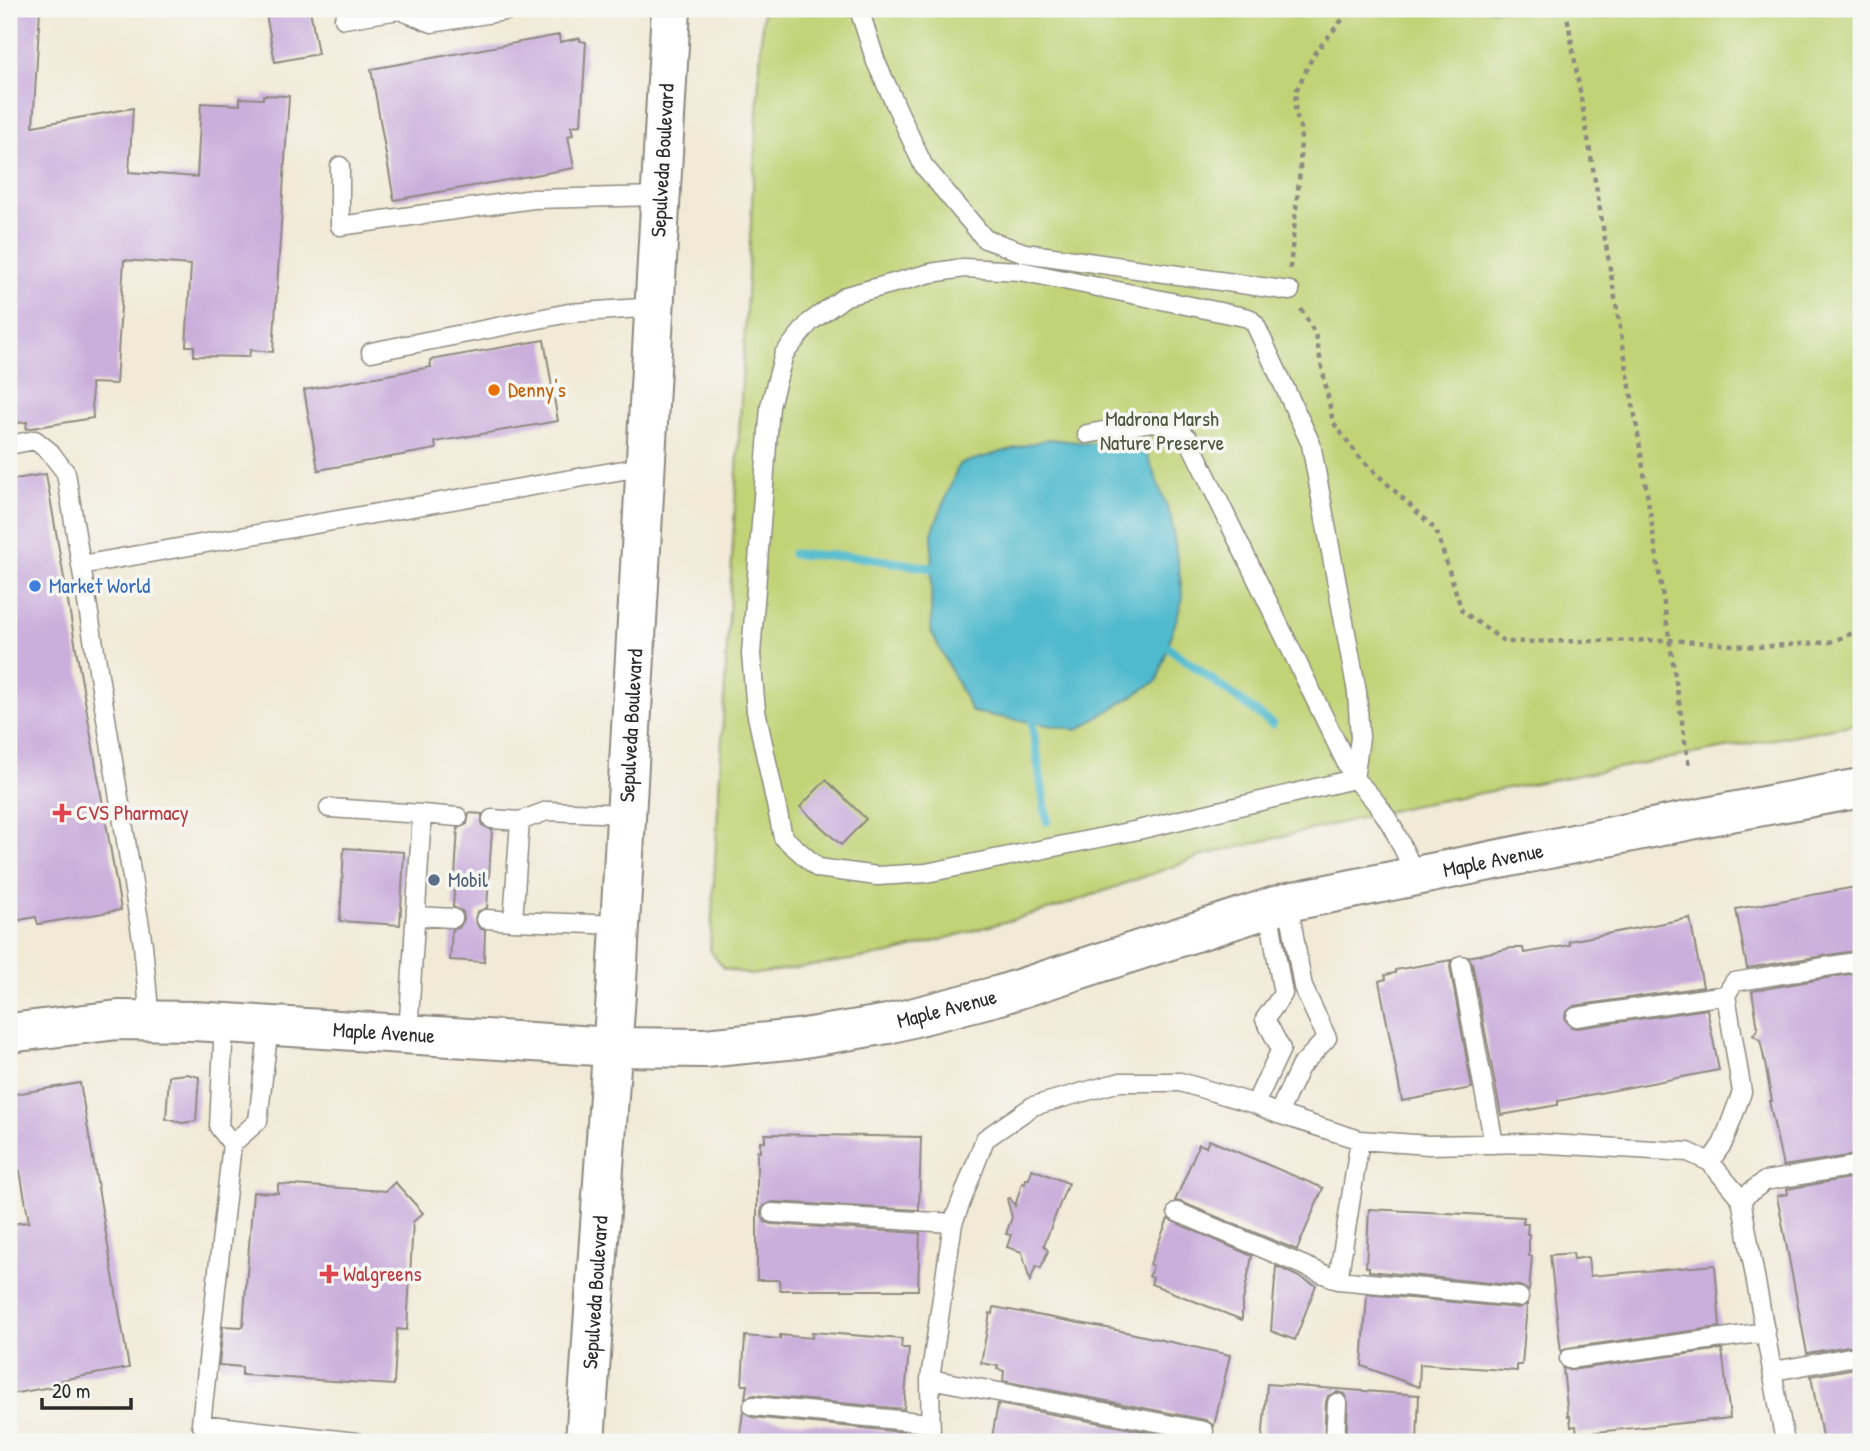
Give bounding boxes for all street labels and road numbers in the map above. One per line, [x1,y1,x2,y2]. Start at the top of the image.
street label: Sepulveda Boulevard [643,83,681,238]
street label: Sepulveda Boulevard [612,648,649,803]
street label: Maple Avenue [1440,835,1546,884]
street label: Maple Avenue [894,981,1000,1035]
street label: Maple Avenue [332,1015,436,1050]
street label: Sepulveda Boulevard [575,1215,615,1370]

